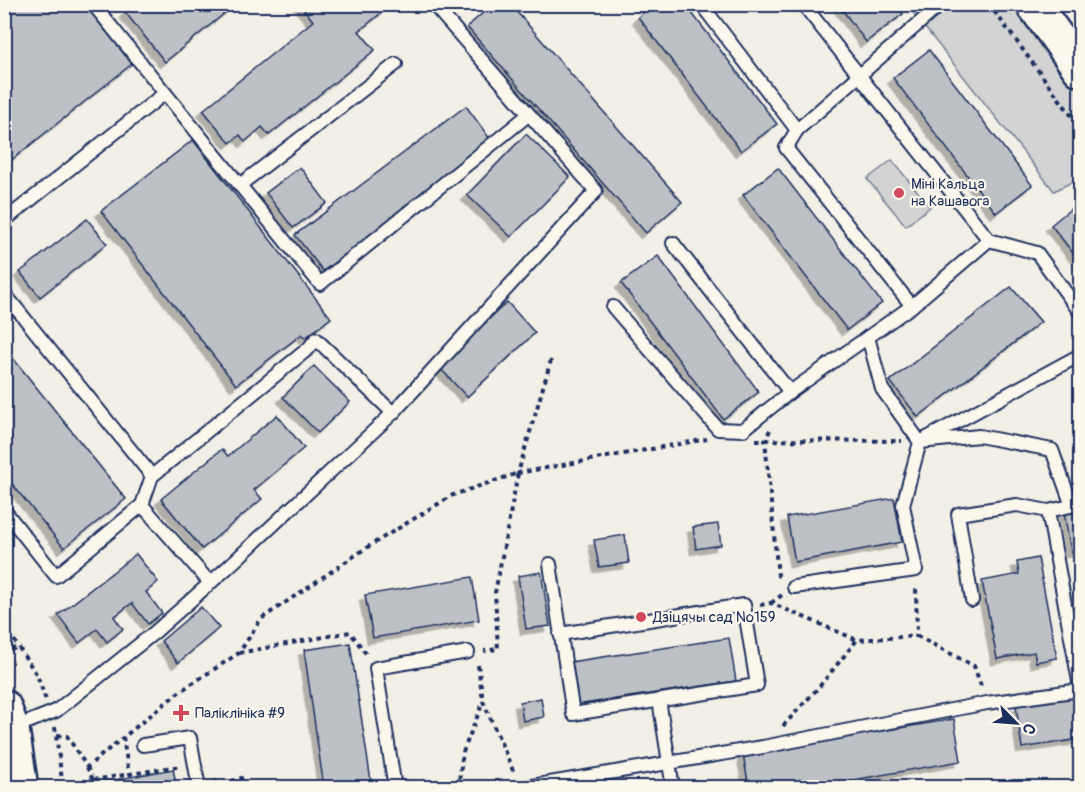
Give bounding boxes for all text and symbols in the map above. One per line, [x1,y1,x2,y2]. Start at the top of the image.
place label: Міні Кальца на Кашавога [911,175,989,211]
marker: Міні Кальца на Кашавога [892,186,906,200]
place label: Дзіцячы сад №159 [652,608,776,627]
marker: Дзіцячы сад №159 [634,610,648,624]
north arrow [986,693,1046,753]
marker: Паліклініка #9 [172,704,190,722]
place label: Паліклініка #9 [195,704,285,723]
text: С [1017,720,1040,738]

